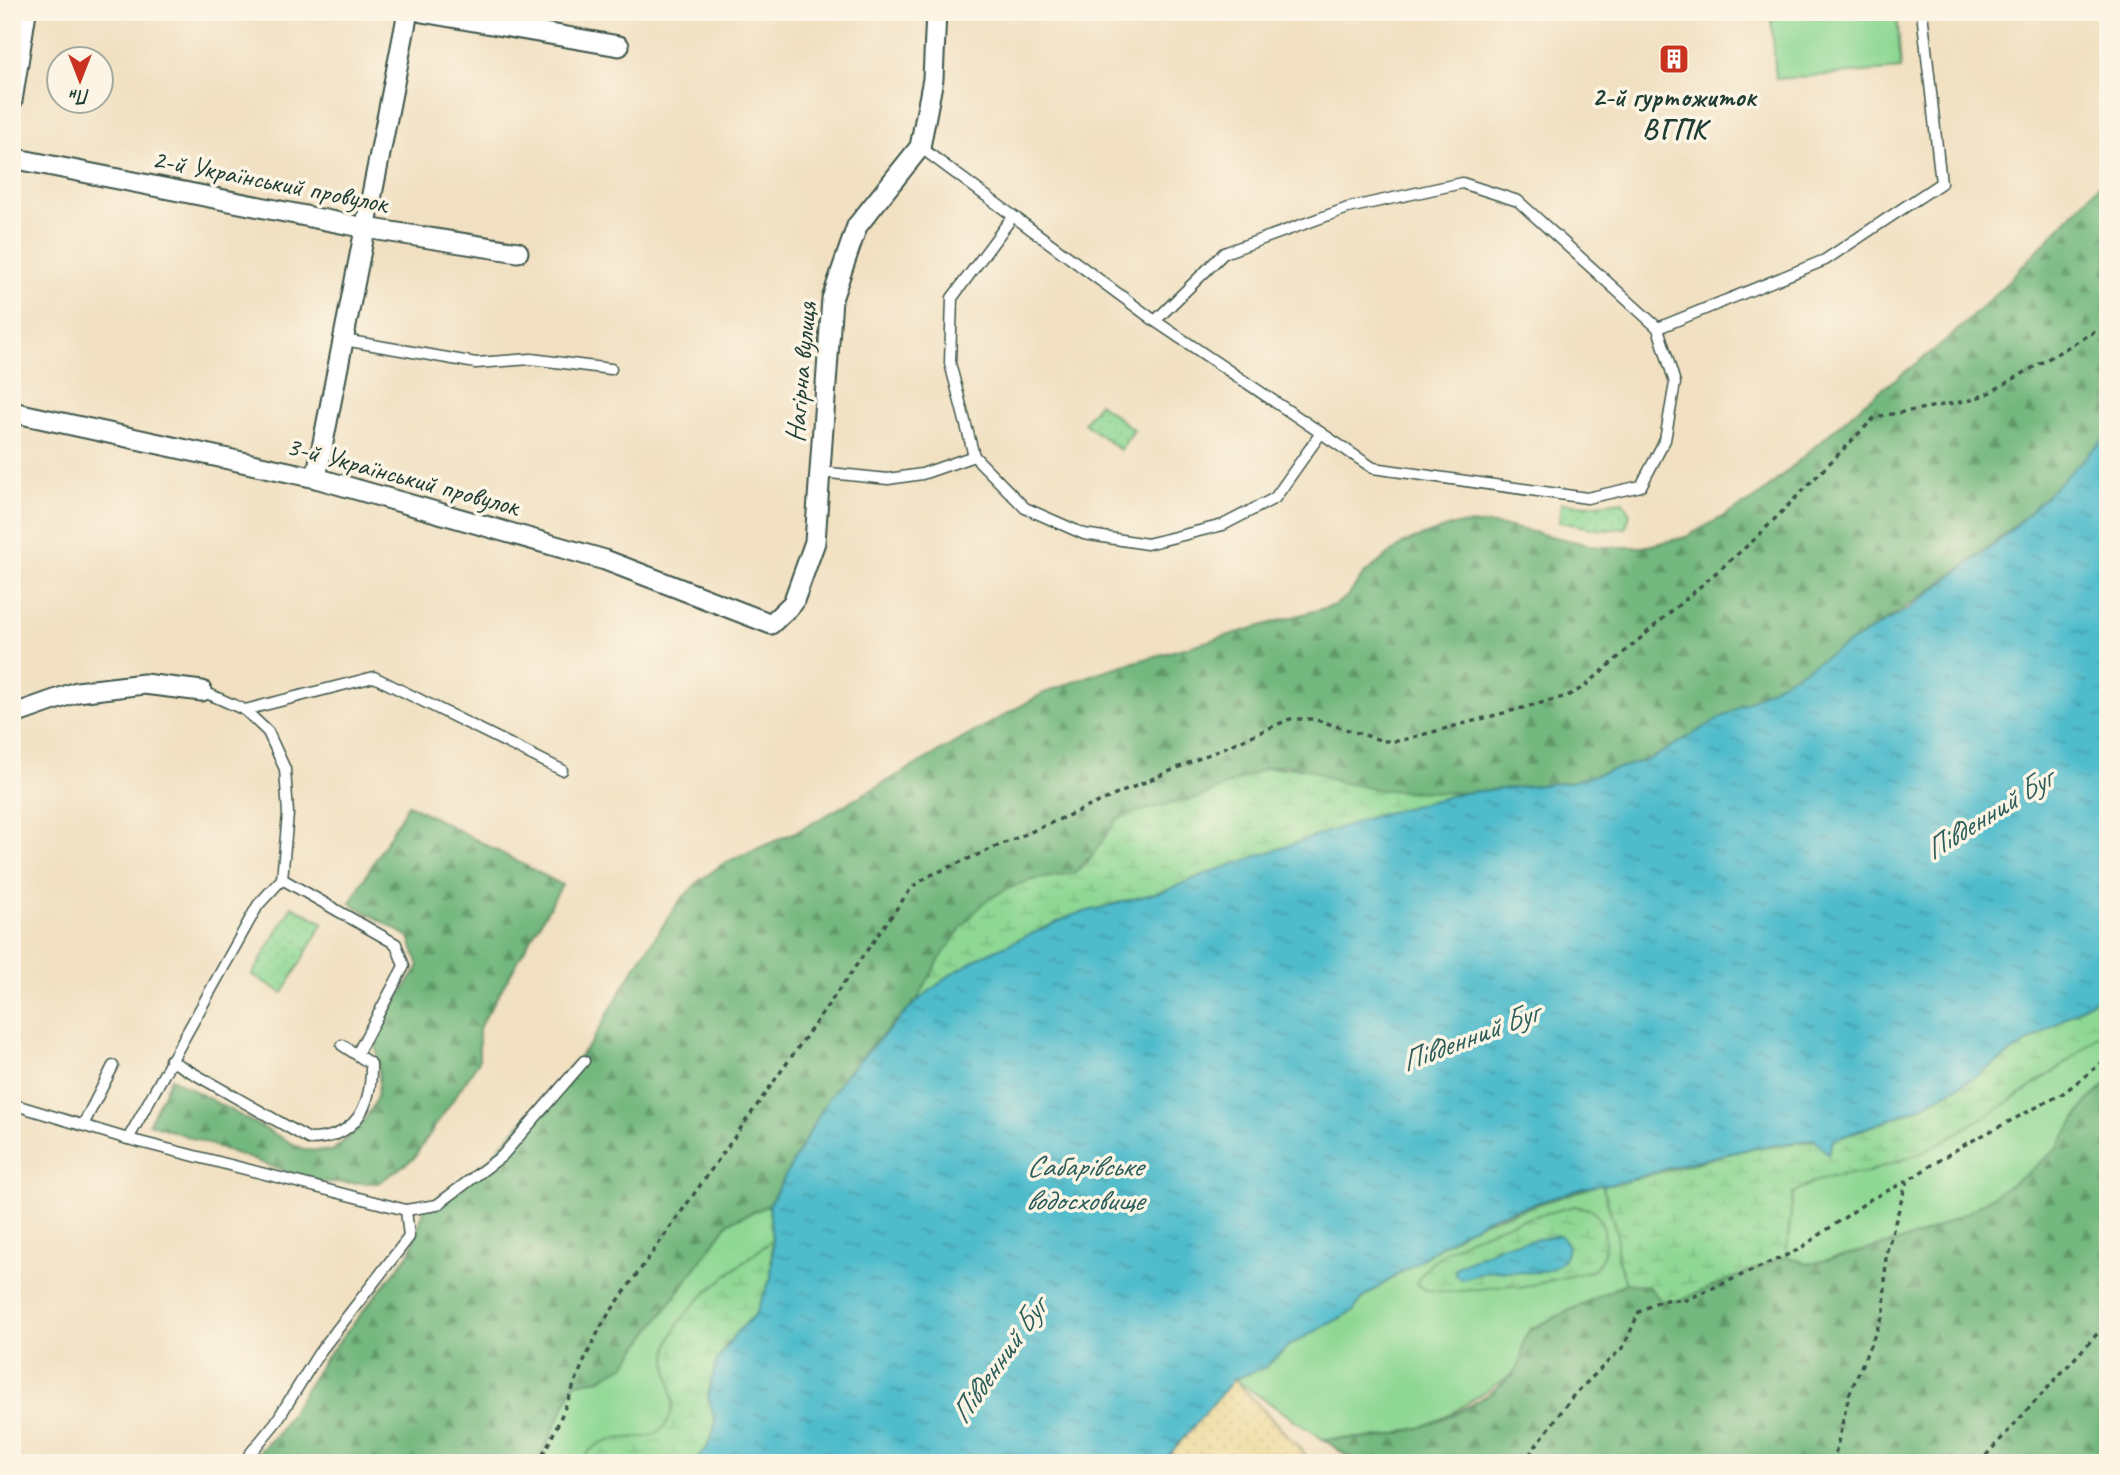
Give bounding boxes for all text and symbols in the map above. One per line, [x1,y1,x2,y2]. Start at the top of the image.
building icon: 2-й гуртожиток ВГПК [1657,42,1691,76]
north arrow [46,46,116,116]
place label: 2-й гуртожиток ВГПК [1592,79,1758,146]
text: Пн [68,84,90,108]
street label: 2-й Український провулок [149,140,393,221]
street label: Нагірна вулиця [777,300,824,444]
street label: 3-й Український провулок [283,428,526,524]
water label: Південний Буг [1917,756,2065,868]
water label: Південний Буг [1395,991,1549,1081]
water label: Сабарівське водосховище [1025,1147,1147,1219]
water label: Південний Буг [941,1286,1059,1431]

